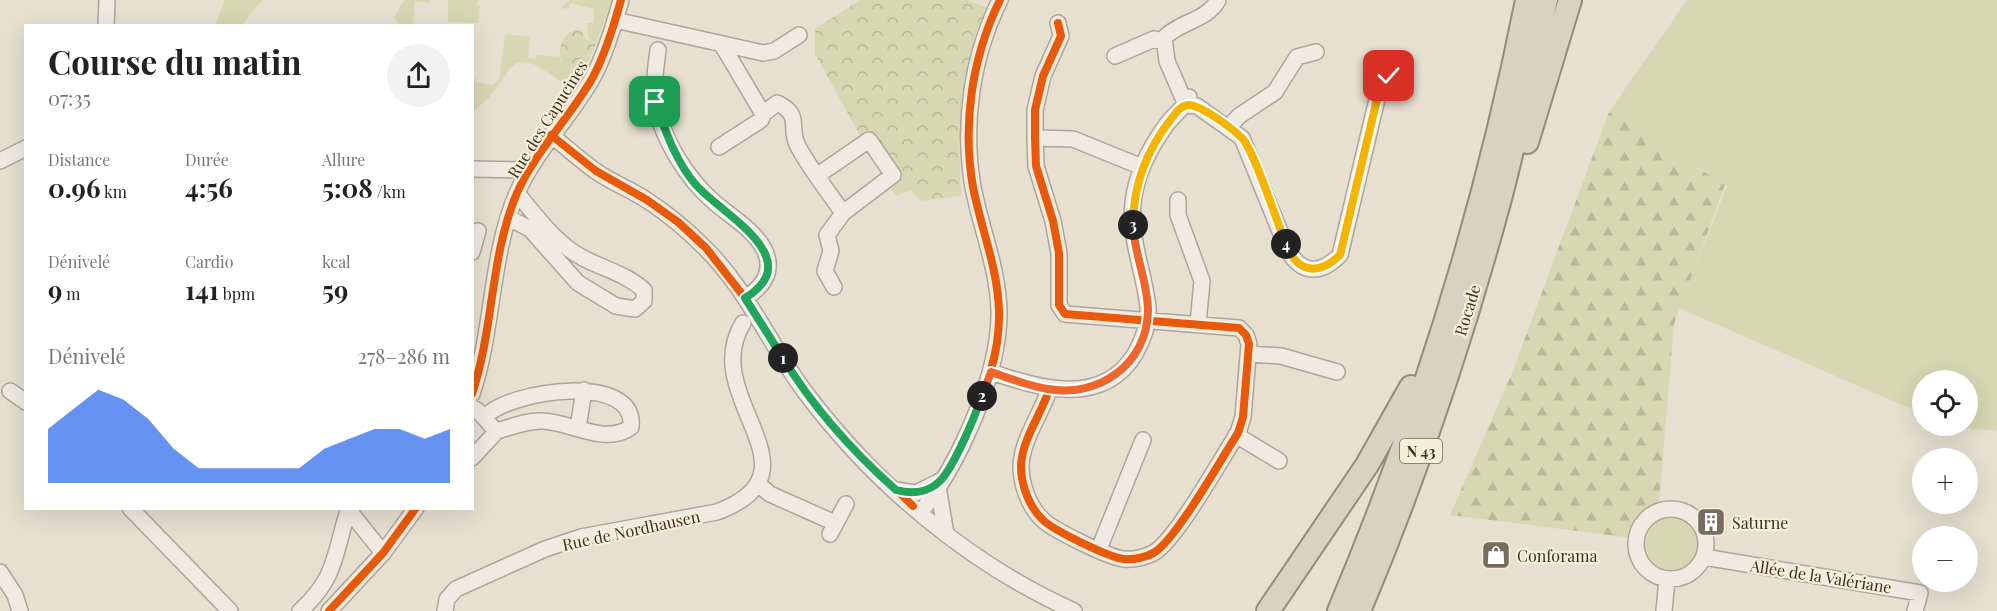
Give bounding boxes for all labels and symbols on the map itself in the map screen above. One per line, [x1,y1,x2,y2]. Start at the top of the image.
pin [1363,50,1414,101]
street label: Rue des Capucines [502,56,592,182]
pin [629,76,680,127]
pin: 3 [1118,210,1148,240]
pin: 4 [1271,229,1301,259]
street label: Rocade [1449,282,1485,338]
pin: 1 [768,343,798,373]
pin: 2 [967,381,997,411]
road number: N 43 [1400,439,1442,463]
street label: Rue de Nordhausen [560,505,702,555]
building icon: Saturne [1695,506,1727,538]
place label: Saturne [1732,512,1788,533]
shop icon: Conforama [1480,539,1512,571]
place label: Conforama [1517,545,1597,566]
street label: Allée de la Valériane [1748,554,1893,598]

